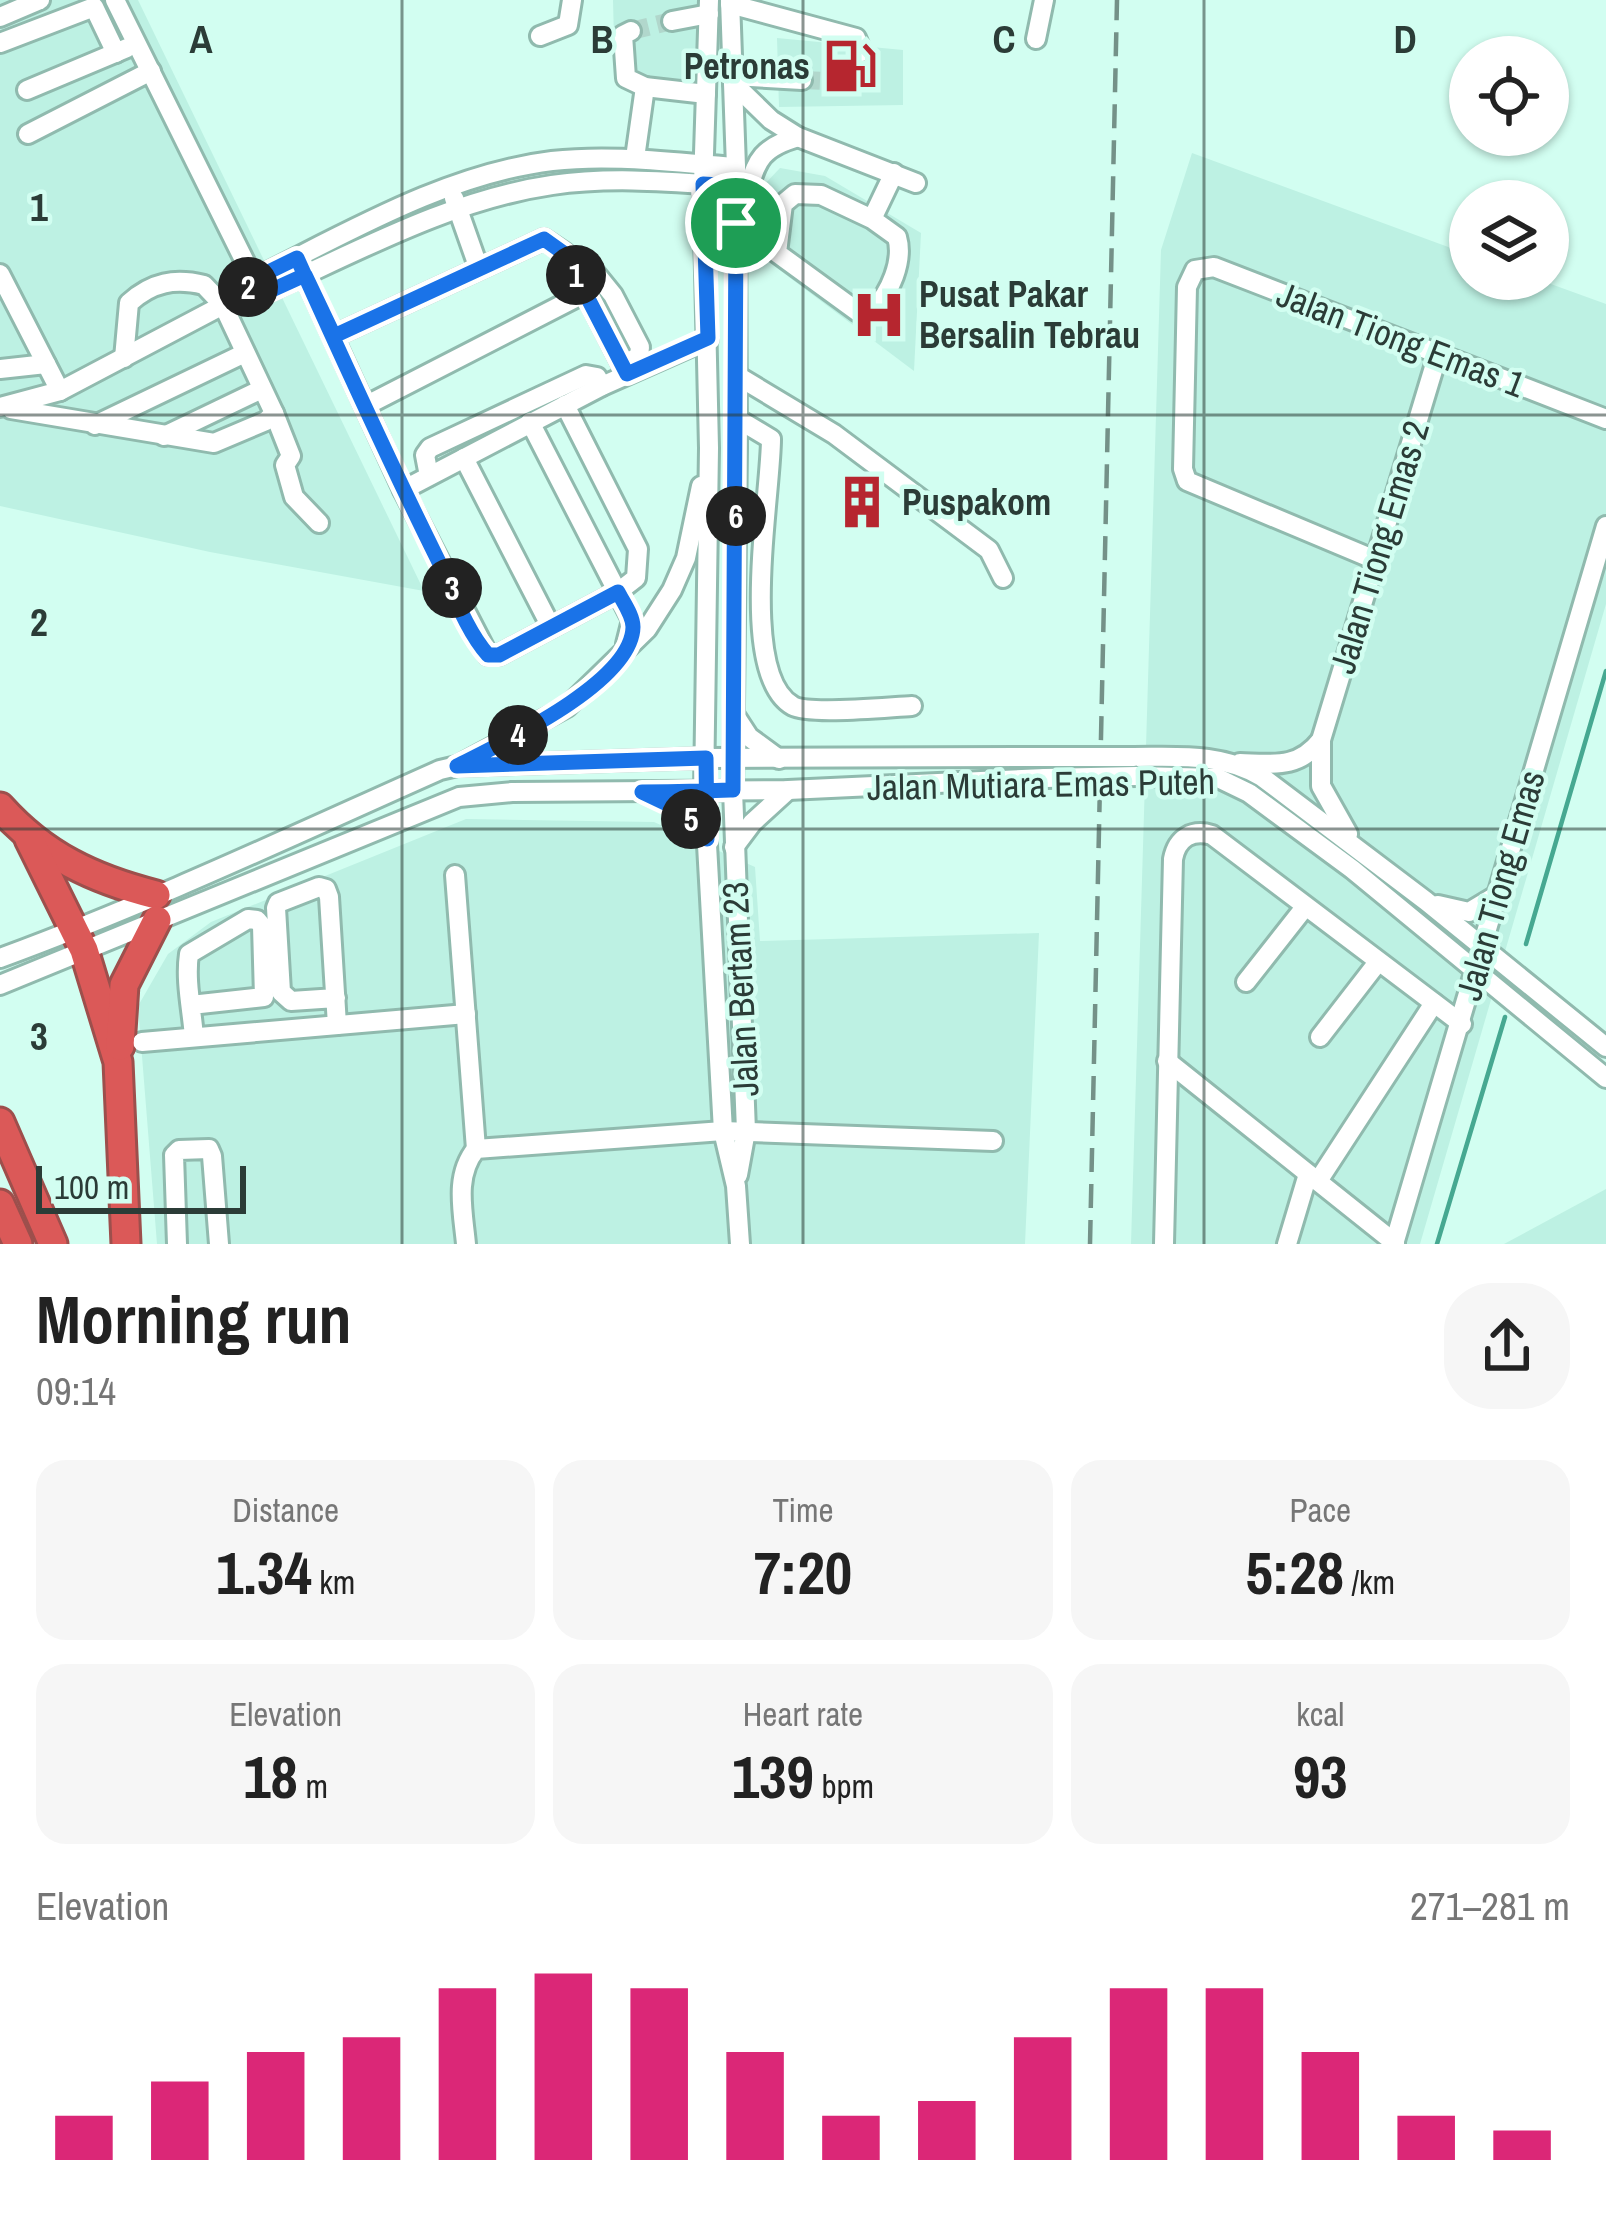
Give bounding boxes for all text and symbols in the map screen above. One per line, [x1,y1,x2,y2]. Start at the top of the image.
text: A [189,13,213,65]
text: B [590,13,614,65]
text: C [992,13,1016,65]
text: D [1393,13,1417,65]
map controls [1449,36,1569,300]
button: locate [1449,36,1569,156]
fuel station icon: Petronas [821,37,879,95]
place label: Petronas [684,42,810,90]
pin [685,172,787,274]
button: layers [1449,180,1569,300]
text: 1 [30,181,48,233]
icon: arrive [703,190,769,256]
pin: 1 [546,245,606,305]
text: 1 [568,253,584,297]
pin: 2 [218,257,278,317]
text: 2 [240,265,256,309]
place label: Pusat Pakar Bersalin Tebrau [919,270,1140,359]
street label: Jalan Tiong Emas 1 [1270,270,1532,408]
hospital icon: Pusat Pakar Bersalin Tebrau [850,286,908,344]
street label: Jalan Tiong Emas 2 [1318,415,1440,679]
building icon: Puspakom [833,473,891,531]
place label: Puspakom [902,478,1051,526]
pin: 6 [706,486,766,546]
text: 6 [728,494,744,538]
pin: 3 [422,558,482,618]
text: 3 [444,566,460,610]
text: 2 [30,596,48,648]
pin: 4 [488,705,548,765]
text: 4 [510,713,526,757]
street label: Jalan Mutiara Emas Puteh [867,757,1215,811]
street label: Jalan Tiong Emas [1444,765,1556,1005]
pin: 5 [661,789,721,849]
text: 5 [683,797,699,841]
street label: Jalan Bertam 23 [710,880,770,1098]
text: 3 [30,1010,48,1062]
scale bar [36,1160,246,1213]
text: 100 m [54,1165,129,1209]
text: Morning run [36,1275,352,1364]
button: share [1444,1283,1570,1409]
text: 09:14 [36,1365,116,1417]
text: Distance [232,1488,339,1532]
text: Time [772,1488,834,1532]
text: Pace [1289,1488,1351,1532]
text: 1.34 [216,1532,312,1613]
text: 7:20 [754,1532,852,1613]
text: 5:28 [1246,1532,1344,1613]
text: km [312,1560,355,1604]
text: /km [1344,1560,1395,1604]
text: Elevation [229,1692,342,1736]
text: Heart rate [743,1692,863,1736]
text: kcal [1296,1692,1344,1736]
text: 18 [243,1736,298,1817]
text: 139 [732,1736,814,1817]
text: 93 [1293,1736,1348,1817]
text: m [298,1764,328,1808]
text: bpm [814,1764,874,1808]
text: Elevation [36,1880,169,1932]
text: 271–281 m [1410,1880,1570,1932]

